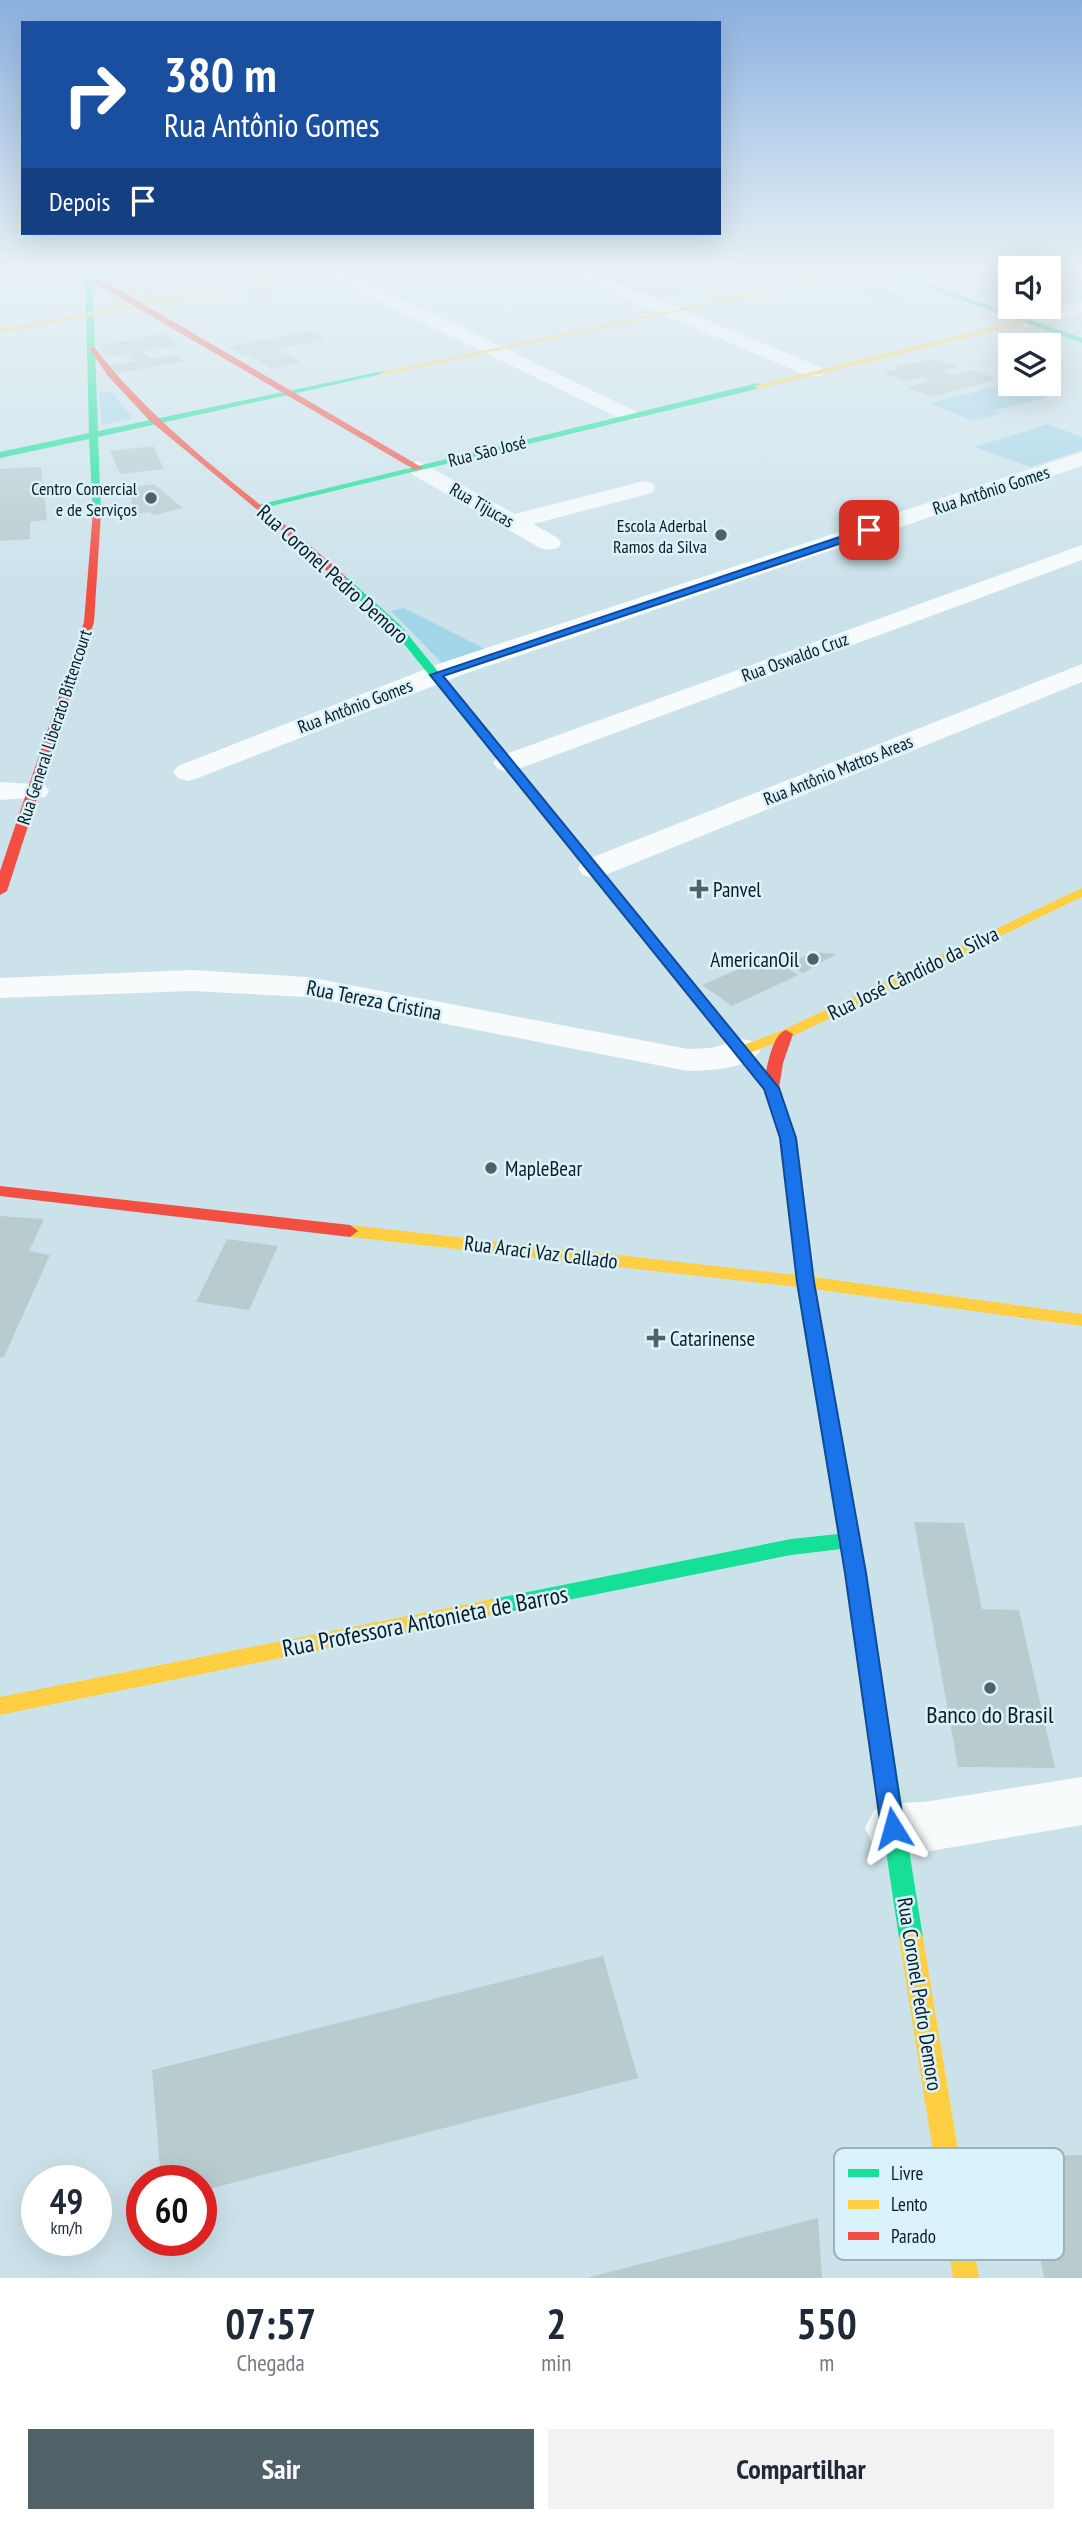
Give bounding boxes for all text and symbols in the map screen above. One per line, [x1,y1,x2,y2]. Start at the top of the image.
text: 380 m [164,42,277,106]
icon: right [49,49,140,140]
text: Rua Antônio Gomes [164,104,380,146]
icon: arrive [124,182,162,220]
text: Depois [49,185,110,218]
map controls [998,256,1061,396]
button: sound [998,256,1061,319]
button: layers [998,333,1061,396]
street label: Rua São José [446,430,528,472]
street label: Rua Antônio Gomes [930,460,1052,520]
place label: Centro Comercial e de Serviços [31,477,138,521]
street label: Rua Tijucas [446,477,518,533]
marker: Centro Comercial e de Serviços [143,490,159,506]
street label: Rua Coronel Pedro Demoro [251,499,415,649]
pin [839,500,899,560]
icon: arrive [850,511,888,549]
place label: Escola Aderbal Ramos da Silva [613,514,708,558]
marker: Escola Aderbal Ramos da Silva [713,527,729,543]
street label: Rua General Liberato Bittencourt [12,626,96,828]
street label: Rua Oswaldo Cruz [738,627,852,687]
street label: Rua Antônio Gomes [294,674,416,738]
street label: Rua Antônio Mattos Areas [760,730,916,810]
place label: Panvel [713,876,761,903]
marker: Panvel [691,881,707,897]
street label: Rua José Cândido da Silva [823,920,1003,1026]
place label: AmericanOil [710,946,799,973]
marker: AmericanOil [805,951,821,967]
street label: Rua Tereza Cristina [304,974,444,1026]
place label: MapleBear [505,1155,582,1182]
marker: MapleBear [483,1160,499,1176]
street label: Rua Araci Vaz Callado [463,1229,619,1275]
place label: Catarinense [670,1325,755,1352]
marker: Catarinense [648,1330,664,1346]
street label: Rua Professora Antonieta de Barros [280,1578,570,1664]
marker: Banco do Brasil [982,1680,998,1696]
place label: Banco do Brasil [926,1699,1054,1730]
position arrow [856,1791,930,1865]
street label: Rua Coronel Pedro Demoro [891,1895,949,2093]
legend [834,2148,1064,2260]
text: Livre [891,2161,924,2185]
speed limit sign: 60 [126,2165,217,2256]
text: 49 [50,2178,83,2224]
text: Lento [891,2192,928,2216]
text: km/h [51,2216,82,2239]
text: Parado [891,2224,936,2248]
text: 07:57 [225,2296,316,2351]
text: 2 [546,2296,566,2351]
text: 550 [797,2296,857,2351]
text: Chegada [237,2348,305,2377]
text: min [541,2348,571,2377]
text: m [819,2348,834,2377]
button: Sair [28,2429,534,2509]
button: Compartilhar [548,2429,1054,2509]

